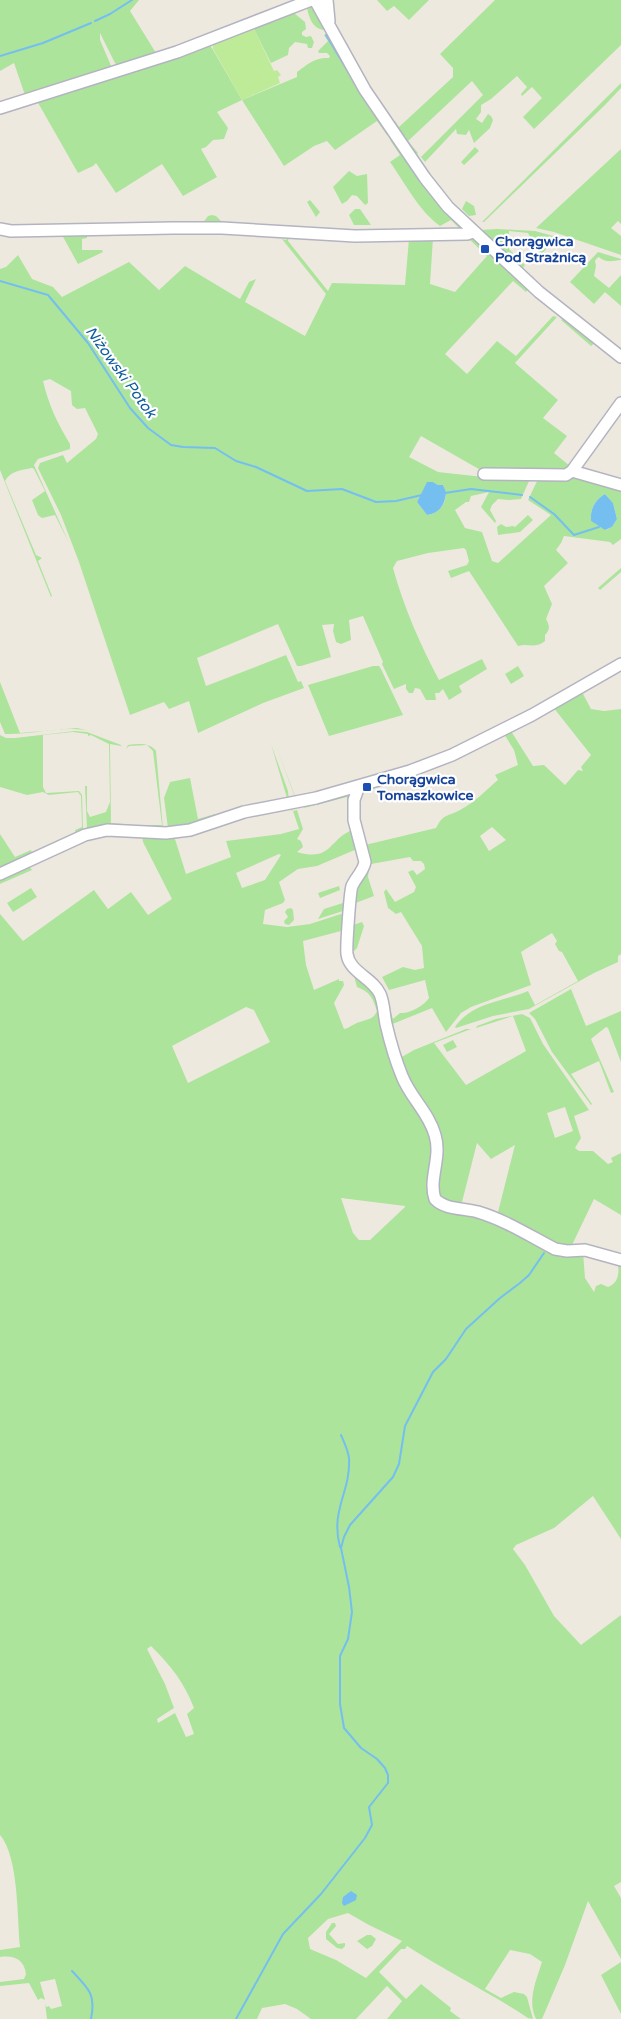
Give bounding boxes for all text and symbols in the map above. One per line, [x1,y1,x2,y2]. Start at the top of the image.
place label: Chorągwica Pod Strażnicą [495,233,586,266]
marker: Chorągwica Pod Strażnicą [479,243,491,255]
water label: Niżowski Potok [82,323,161,423]
place label: Chorągwica Tomaszkowice [376,771,473,804]
marker: Chorągwica Tomaszkowice [361,781,373,793]

